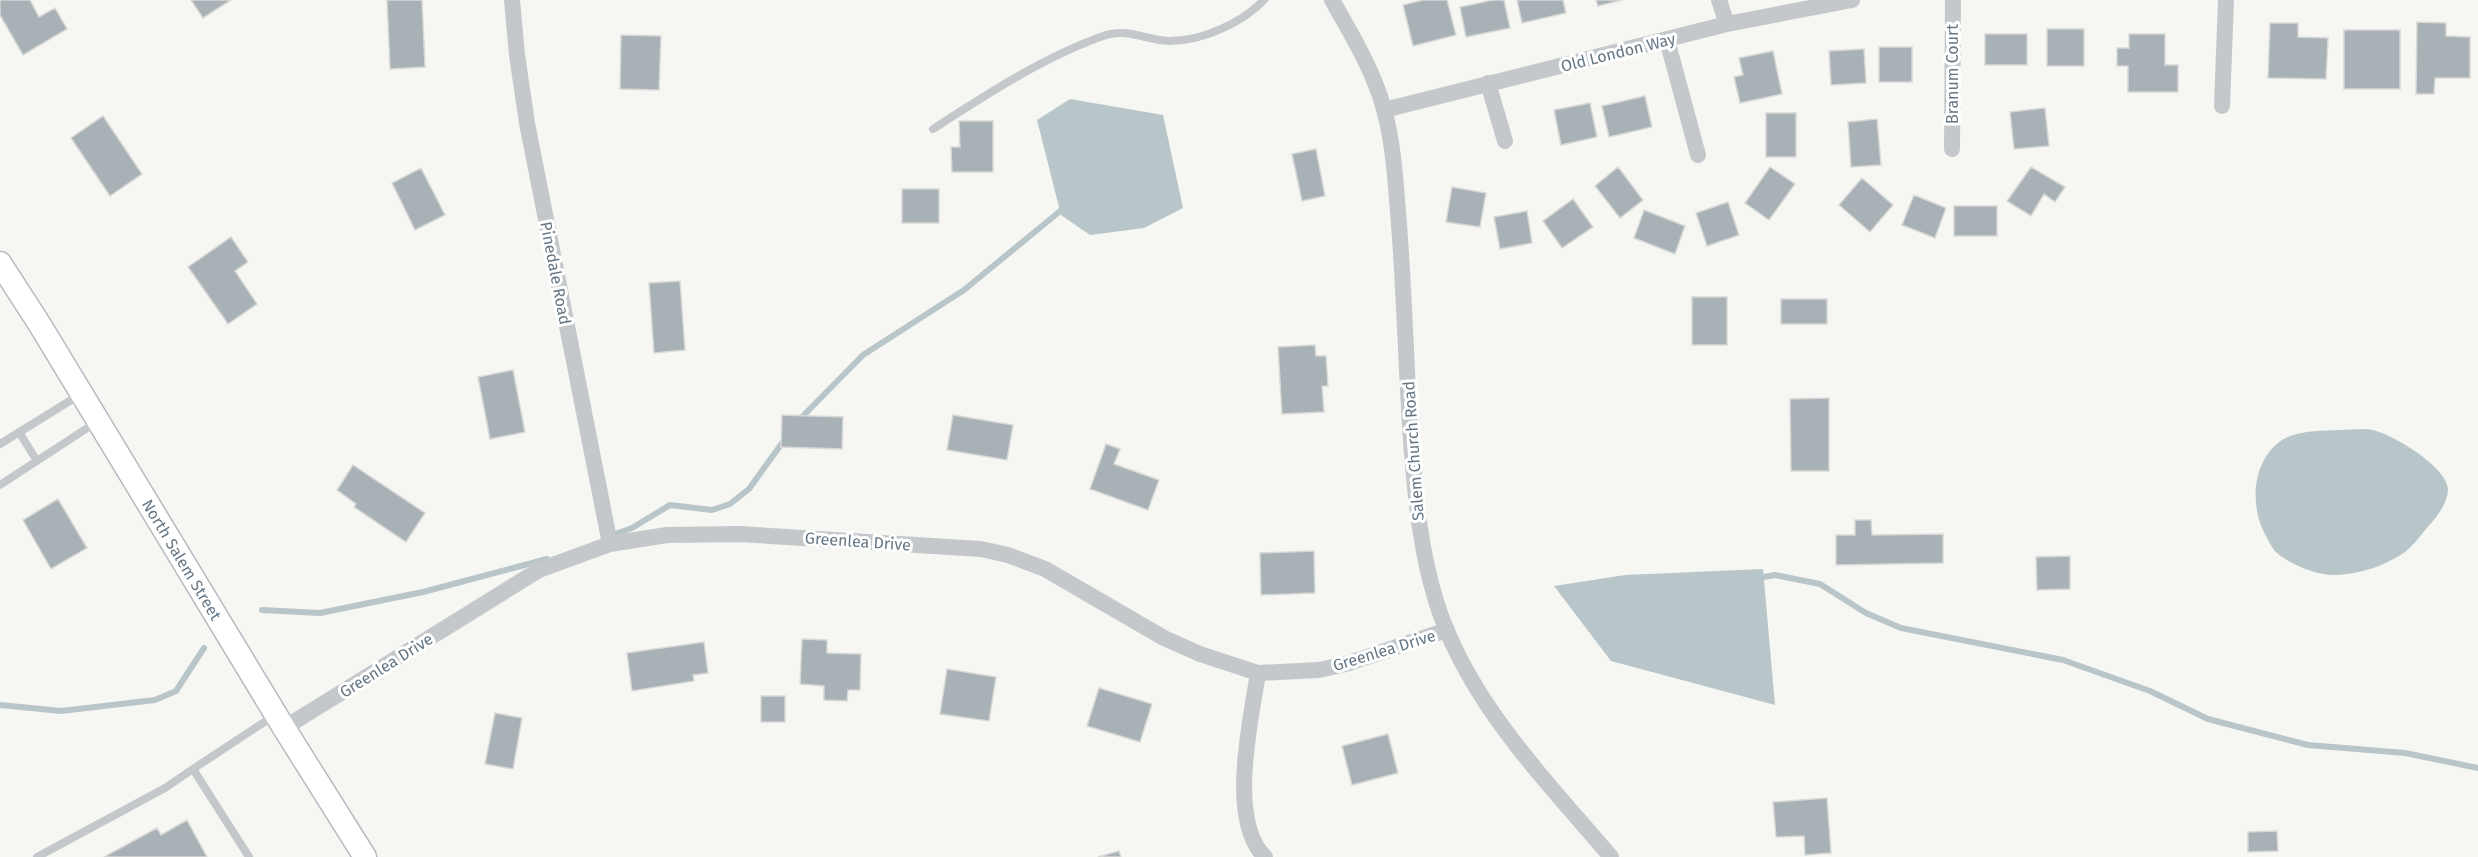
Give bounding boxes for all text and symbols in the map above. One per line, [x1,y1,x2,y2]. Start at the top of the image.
street label: Branum Court [1943,24,1962,124]
street label: Old London Way [1559,29,1677,76]
street label: Pinedale Road [536,220,575,326]
street label: Salem Church Road [1399,381,1428,521]
street label: North Salem Street [138,496,226,624]
street label: Greenlea Drive [804,528,912,555]
street label: Greenlea Drive [1331,626,1438,675]
street label: Greenlea Drive [336,629,436,702]

